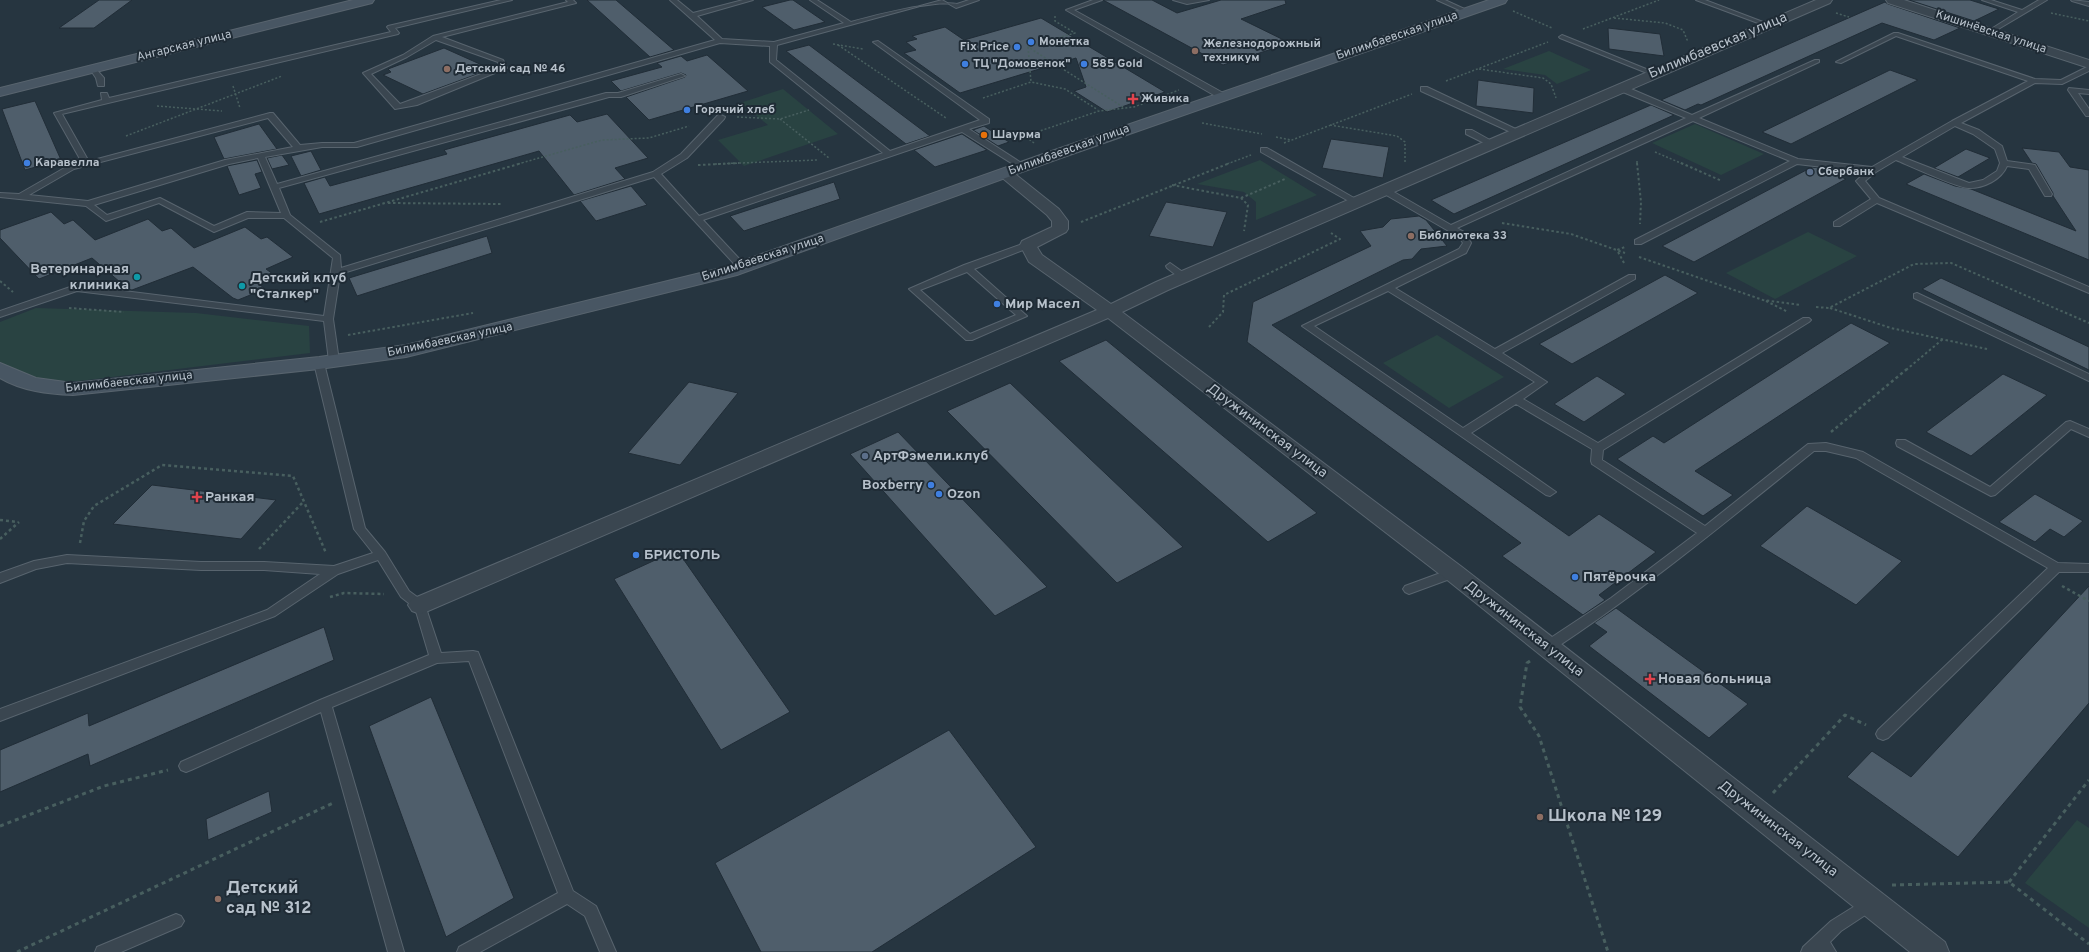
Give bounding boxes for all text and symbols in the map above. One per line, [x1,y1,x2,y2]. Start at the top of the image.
street label: Кишинёвская улица [1934,7,2048,57]
street label: Билимбаевская улица [1334,8,1460,64]
street label: Билимбаевская улица [1646,9,1790,83]
street label: Ангарская улица [135,27,233,65]
place label: Монетка [1039,34,1089,50]
place label: Железнодорожный техникум [1203,36,1321,66]
marker: Монетка [1026,37,1036,47]
place label: Fix Price [960,39,1009,55]
marker: Fix Price [1012,42,1022,52]
marker: Железнодорожный техникум [1190,46,1200,56]
place label: ТЦ "Домовенок" [973,56,1071,72]
place label: 585 Gold [1092,56,1143,72]
marker: ТЦ "Домовенок" [960,59,970,69]
marker: 585 Gold [1079,59,1089,69]
place label: Детский сад № 46 [455,61,565,77]
marker: Детский сад № 46 [442,64,452,74]
place label: Живика [1141,91,1189,107]
marker: Живика [1128,94,1138,104]
place label: Горячий хлеб [695,102,775,118]
marker: Горячий хлеб [682,105,692,115]
street label: Билимбаевская улица [1006,121,1132,179]
place label: Шаурма [992,127,1041,143]
marker: Шаурма [979,130,989,140]
place label: Каравелла [35,155,100,171]
marker: Каравелла [22,158,32,168]
place label: Сбербанк [1818,164,1874,180]
marker: Сбербанк [1805,167,1815,177]
place label: Библиотека 33 [1419,228,1507,244]
street label: Билимбаевская улица [700,231,826,285]
marker: Библиотека 33 [1406,231,1416,241]
place label: Ветеринарная клиника [30,261,129,294]
place label: Детский клуб "Сталкер" [250,270,346,303]
marker: Ветеринарная клиника [132,272,142,282]
marker: Детский клуб "Сталкер" [237,281,247,291]
place label: Мир Масел [1005,296,1080,313]
marker: Мир Масел [992,299,1002,309]
street label: Билимбаевская улица [386,319,514,361]
street label: Билимбаевская улица [65,367,193,397]
street label: Дружининская улица [1203,380,1331,482]
place label: АртФэмели.клуб [873,448,988,465]
marker: АртФэмели.клуб [860,451,870,461]
place label: Boxberry [862,477,923,494]
marker: Boxberry [926,480,936,490]
place label: Ozon [947,486,980,503]
place label: Ранкая [205,489,255,506]
marker: Ozon [934,489,944,499]
marker: Ранкая [192,492,202,502]
place label: БРИСТОЛЬ [644,547,720,564]
marker: БРИСТОЛЬ [631,550,641,560]
place label: Пятёрочка [1583,569,1656,586]
marker: Пятёрочка [1570,572,1580,582]
street label: Дружининская улица [1461,577,1587,681]
place label: Новая больница [1658,671,1771,688]
marker: Новая больница [1645,674,1655,684]
street label: Дружининская улица [1715,777,1841,881]
place label: Школа № 129 [1548,806,1662,828]
marker: Школа № 129 [1535,812,1545,822]
place label: Детский сад № 312 [226,878,312,920]
marker: Детский сад № 312 [213,894,223,904]

